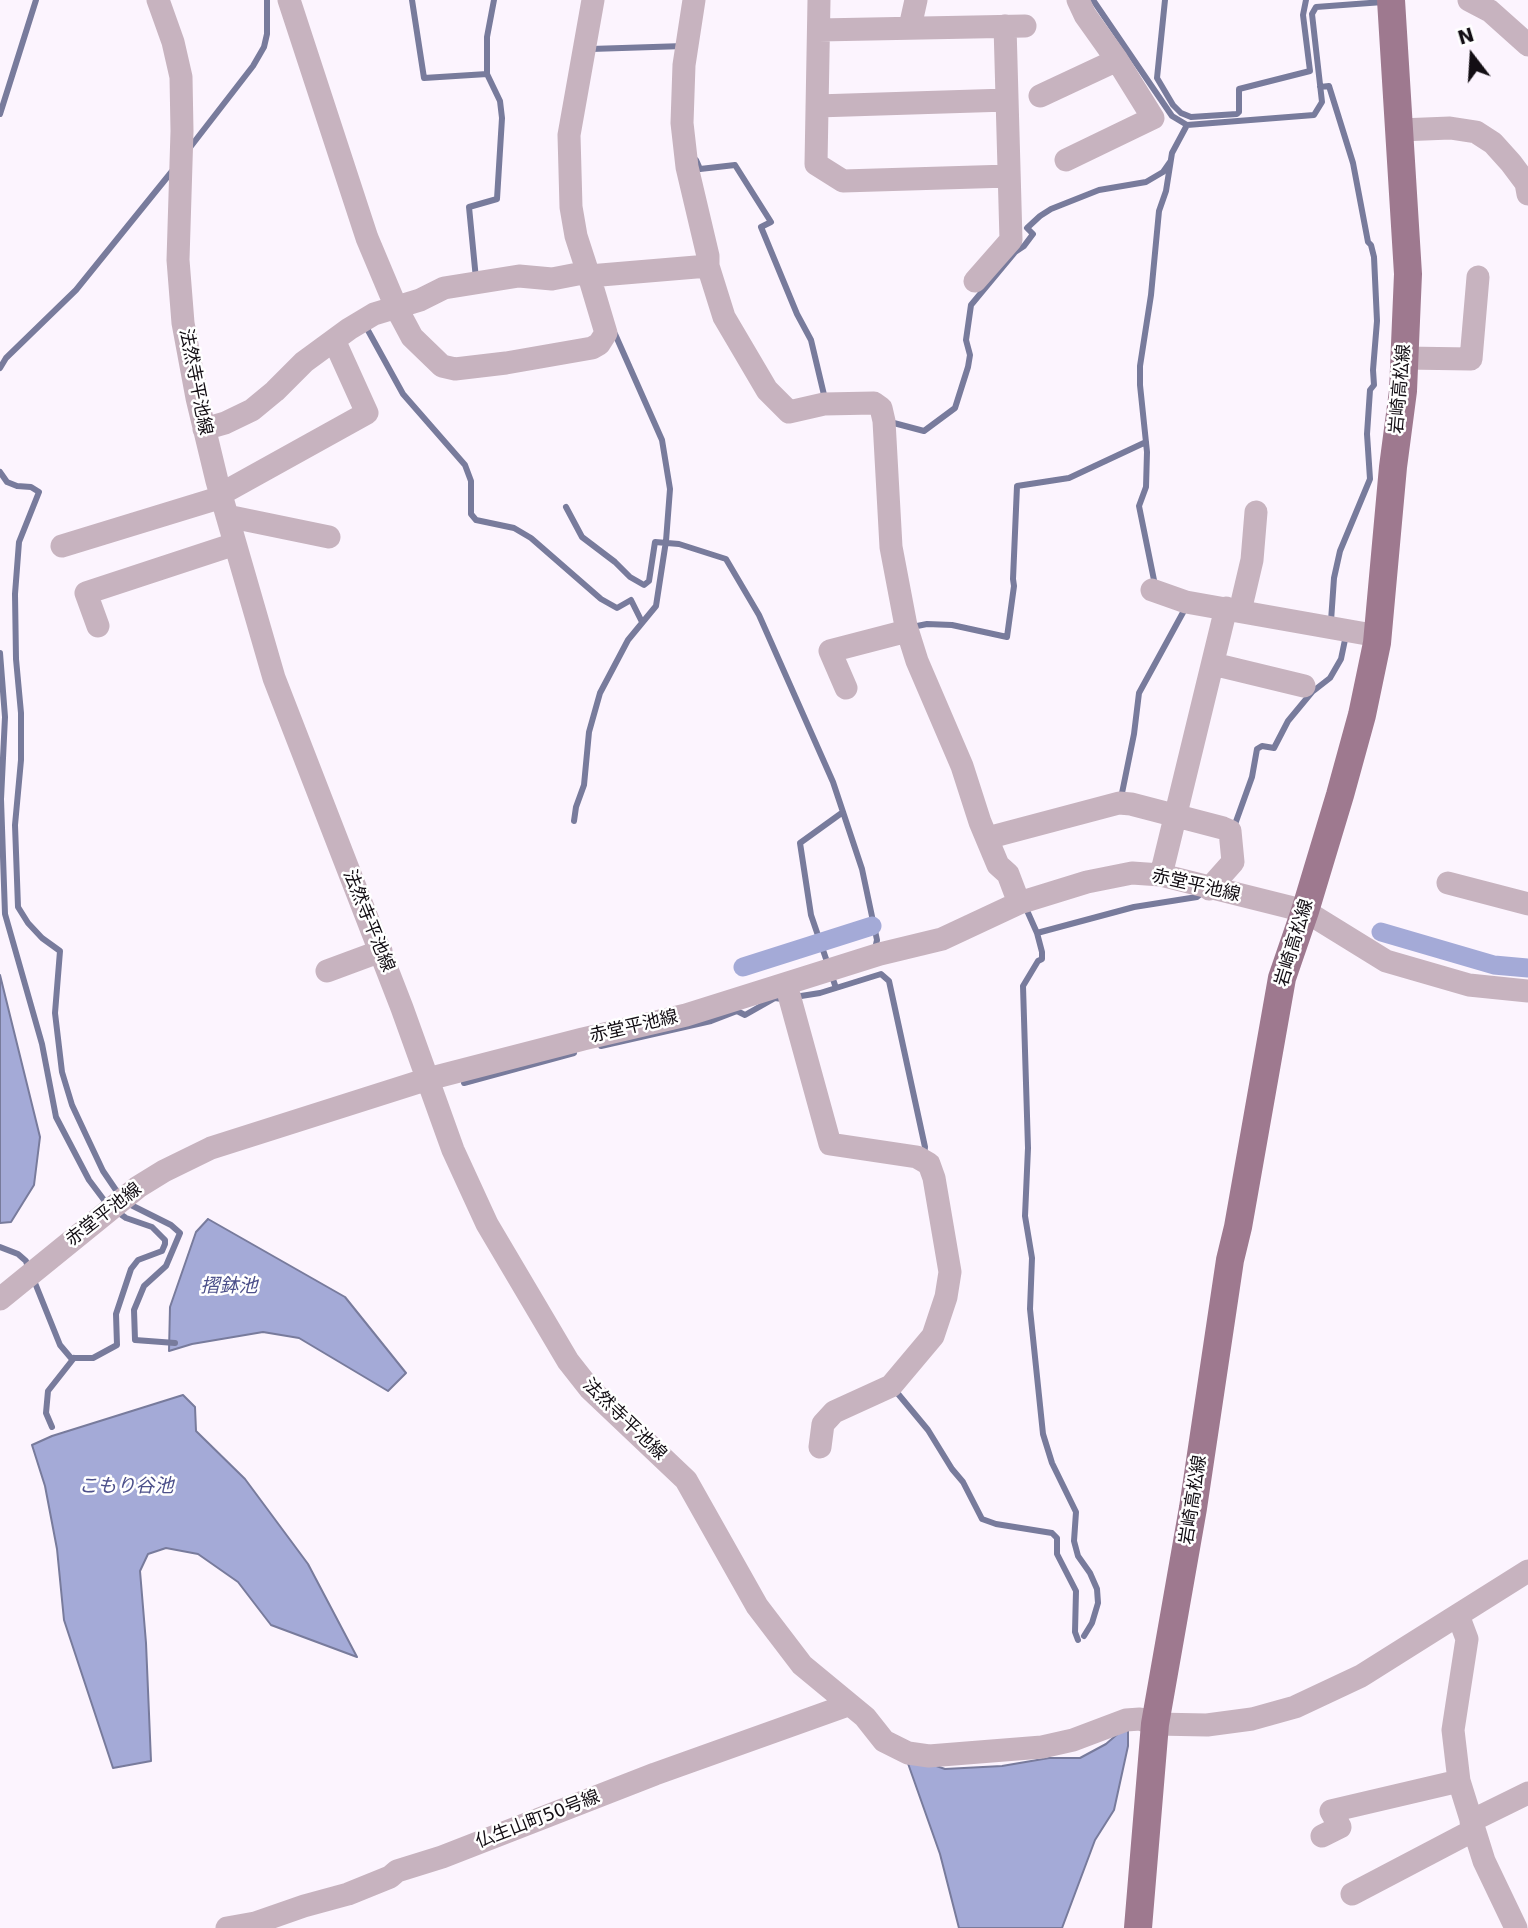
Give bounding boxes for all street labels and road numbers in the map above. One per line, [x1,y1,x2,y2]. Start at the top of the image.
street label: 法然寺平池線 [174,327,216,437]
street label: 岩崎高松線 [1386,343,1416,435]
street label: 赤堂平池線 [1150,865,1242,907]
street label: 法然寺平池線 [338,867,398,975]
street label: 岩崎高松線 [1272,897,1318,989]
street label: 赤堂平池線 [588,1006,680,1048]
street label: 赤堂平池線 [62,1179,146,1251]
street label: 法然寺平池線 [578,1375,670,1465]
street label: 岩崎高松線 [1176,1454,1212,1546]
street label: 仏生山町50号線 [473,1786,603,1854]

